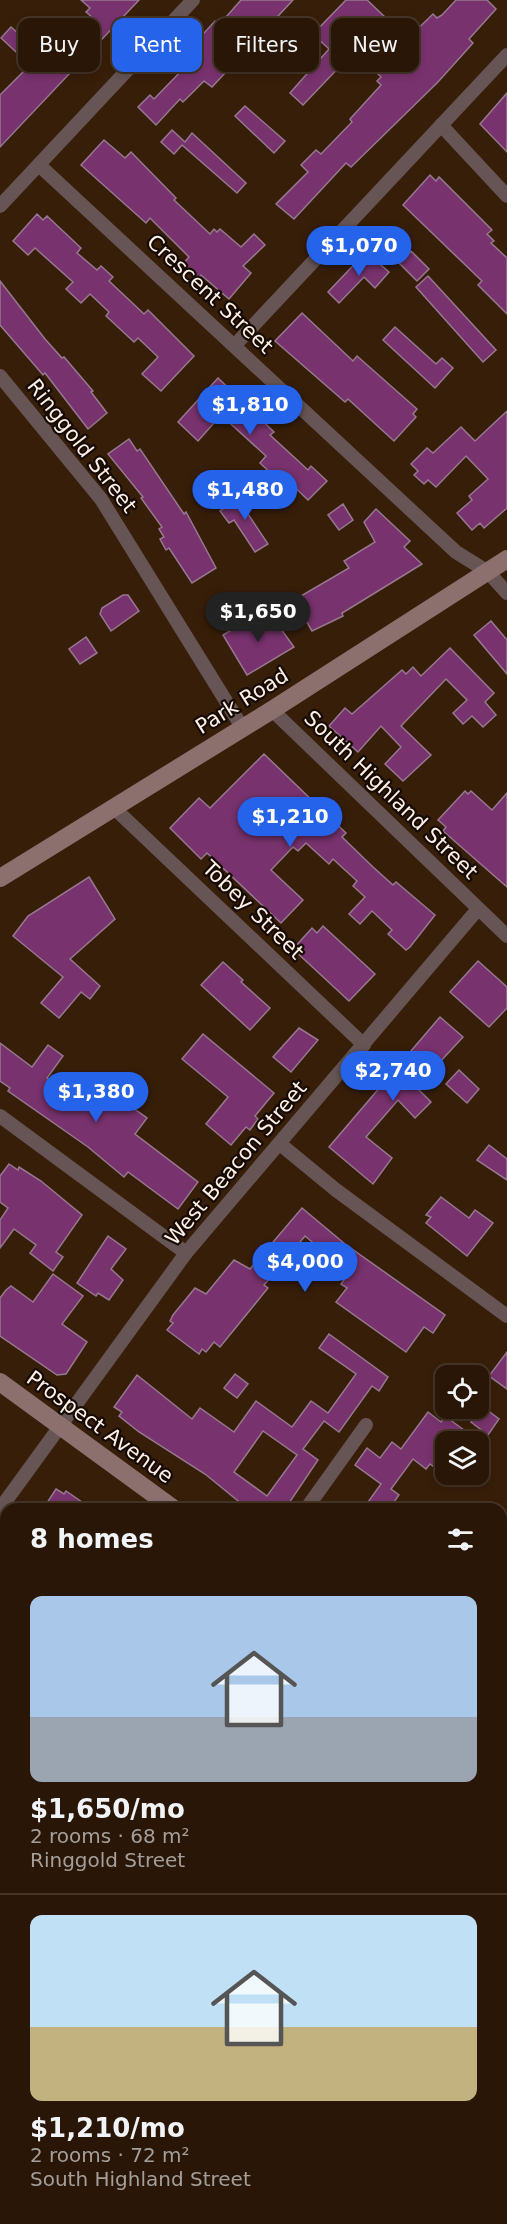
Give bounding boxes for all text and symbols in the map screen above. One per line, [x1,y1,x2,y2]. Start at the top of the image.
chip: Buy [18,18,100,72]
chip: Rent [112,18,202,72]
chip: Filters [214,18,319,72]
chip: New [331,18,419,72]
pin: $1,070 [310,226,408,277]
street label: Crescent Street [142,230,278,358]
text: $1,070 [320,233,398,257]
street label: Ringgold Street [22,374,142,518]
pin: $1,810 [201,385,299,436]
text: $1,810 [211,392,289,416]
pin: $1,480 [196,470,294,521]
text: $1,480 [206,477,284,501]
pin: $1,650 [209,592,307,643]
text: $1,650 [219,599,297,623]
street label: Park Road [191,663,293,739]
street label: South Highland Street [299,706,483,884]
pin: $1,210 [241,797,339,848]
text: $1,210 [251,804,329,828]
street label: Tobey Street [197,855,309,964]
pin: $2,740 [344,1051,442,1102]
text: $2,740 [354,1058,432,1082]
pin: $1,380 [47,1072,145,1123]
street label: West Beacon Street [160,1076,312,1250]
text: $1,380 [57,1079,135,1103]
pin: $4,000 [256,1242,354,1293]
text: $4,000 [266,1249,344,1273]
map controls [435,1365,489,1485]
button: locate [435,1365,489,1419]
street label: Prospect Avenue [22,1366,178,1488]
button: layers [435,1431,489,1485]
icon: filters [444,1523,477,1556]
text: 8 homes [30,1524,154,1554]
icon: home [200,1635,308,1743]
text: $1,650/mo [30,1794,185,1824]
text: 2 rooms · 68 m² [30,1824,190,1848]
text: Ringgold Street [30,1848,185,1872]
icon: home [200,1954,308,2062]
text: $1,210/mo [30,2113,185,2143]
text: 2 rooms · 72 m² [30,2143,190,2167]
text: South Highland Street [30,2167,251,2191]

